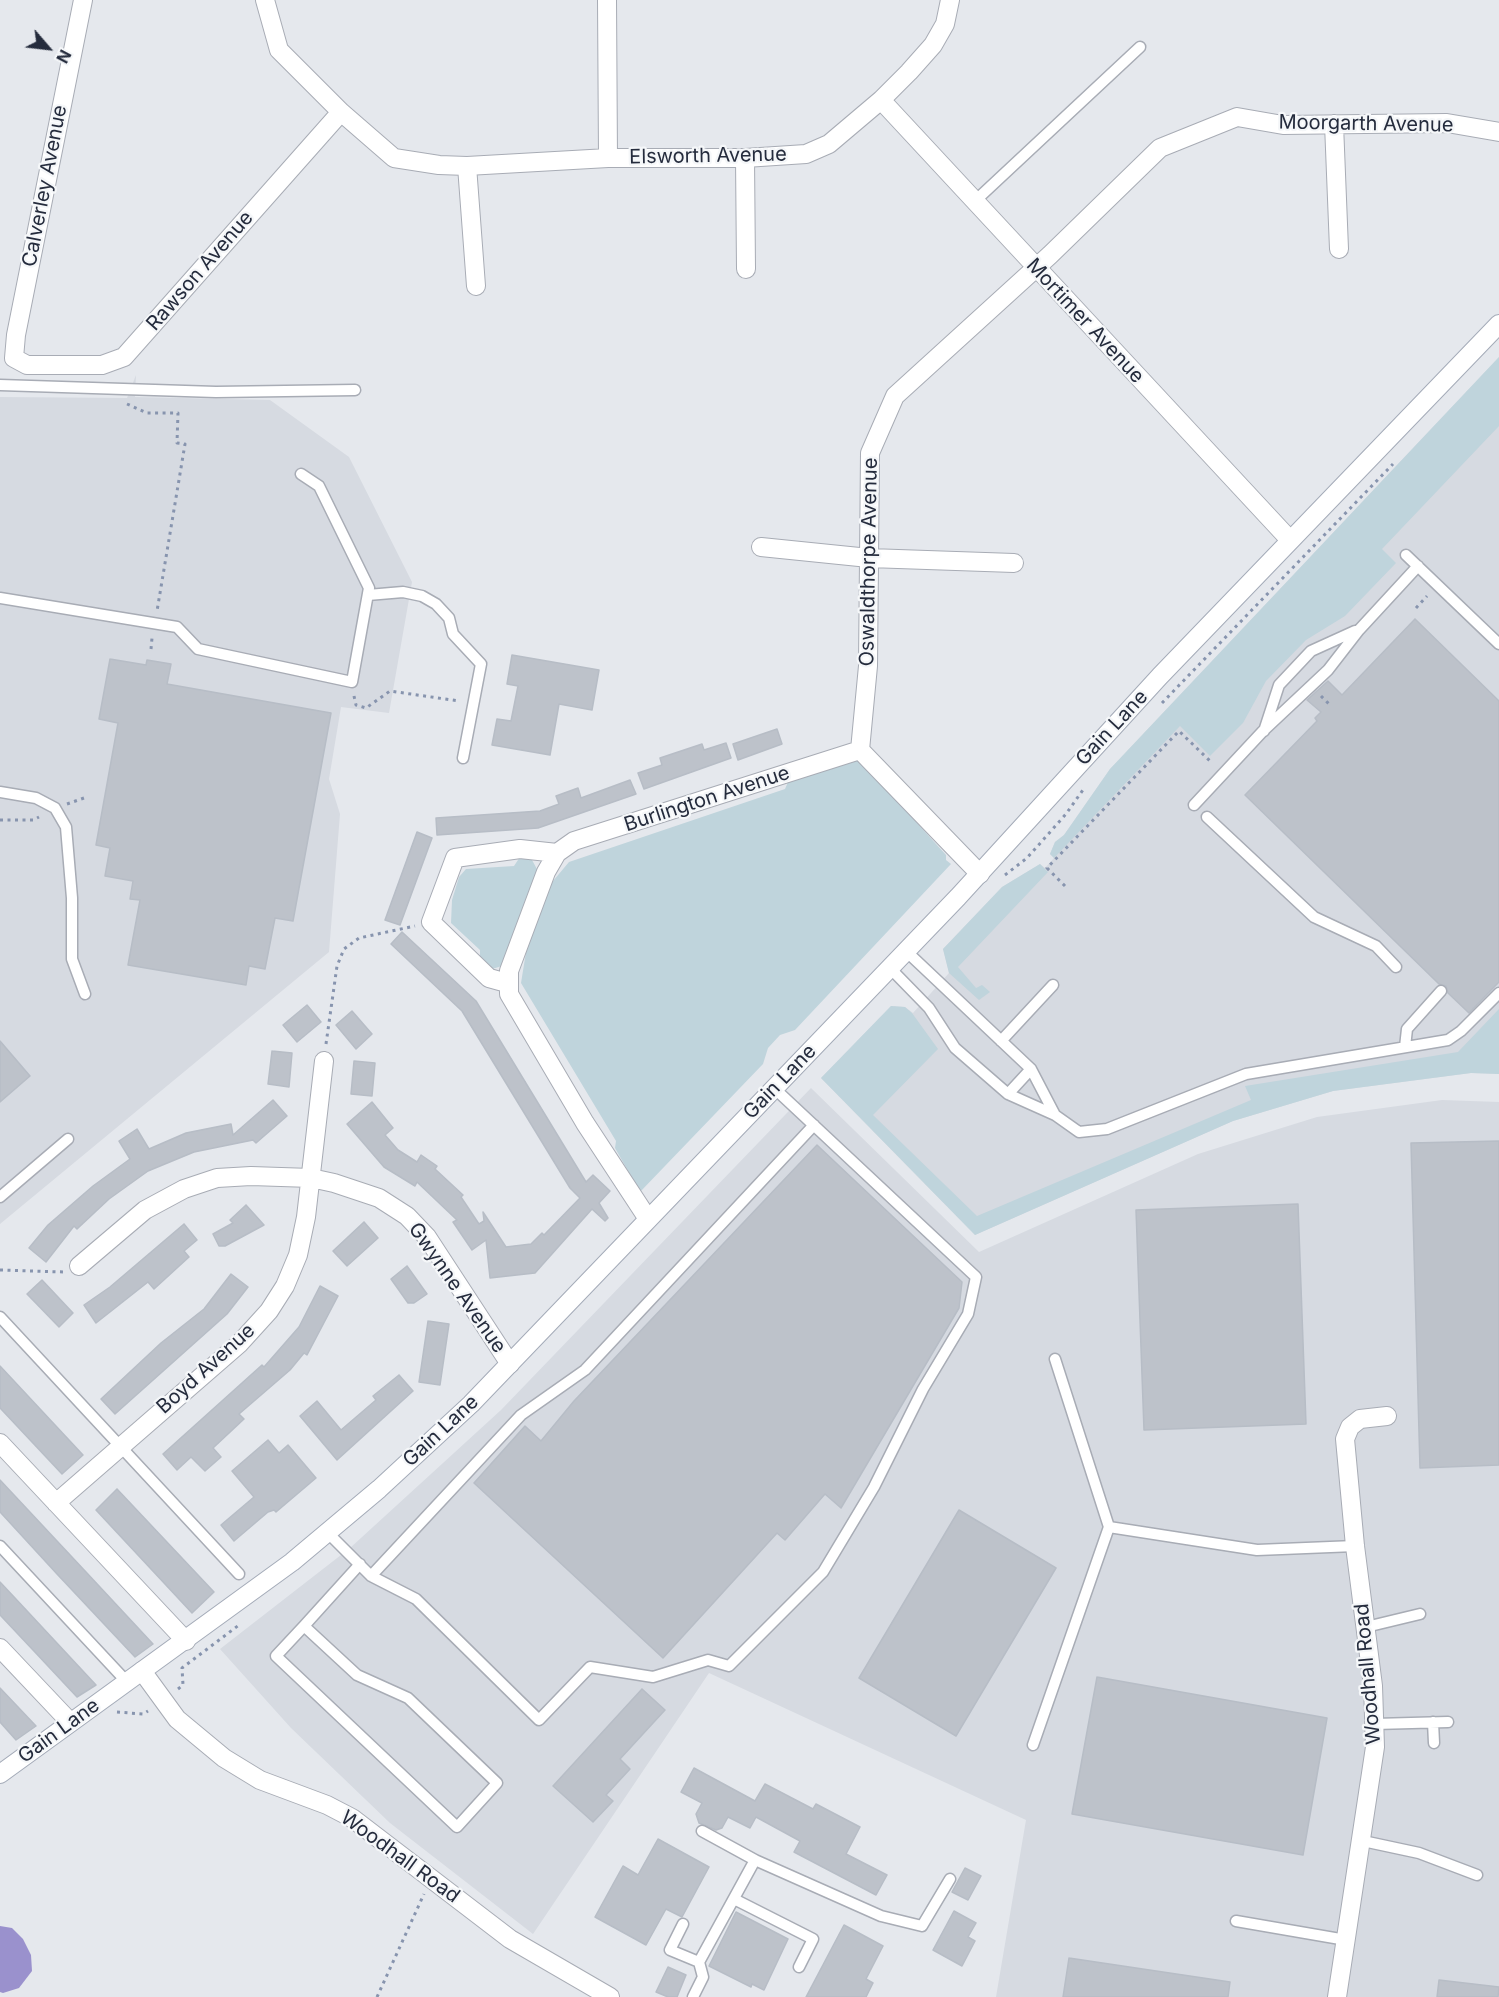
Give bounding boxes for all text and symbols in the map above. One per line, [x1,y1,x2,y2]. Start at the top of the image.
north arrow [18,18,78,78]
text: N [52,46,76,67]
street label: Calverley Avenue [18,103,72,269]
street label: Moorgarth Avenue [1278,110,1454,138]
street label: Elsworth Avenue [629,143,787,169]
street label: Rawson Avenue [142,206,258,336]
street label: Mortimer Avenue [1021,254,1149,388]
street label: Oswaldthorpe Avenue [855,457,883,667]
street label: Gain Lane [1071,685,1153,771]
street label: Burlington Avenue [621,761,793,837]
street label: Gain Lane [739,1040,821,1124]
street label: Gwynne Avenue [403,1218,511,1358]
street label: Boyd Avenue [152,1319,260,1419]
street label: Gain Lane [398,1390,484,1472]
street label: Woodhall Road [1350,1602,1386,1746]
street label: Gain Lane [14,1694,104,1768]
street label: Woodhall Road [336,1806,464,1908]

